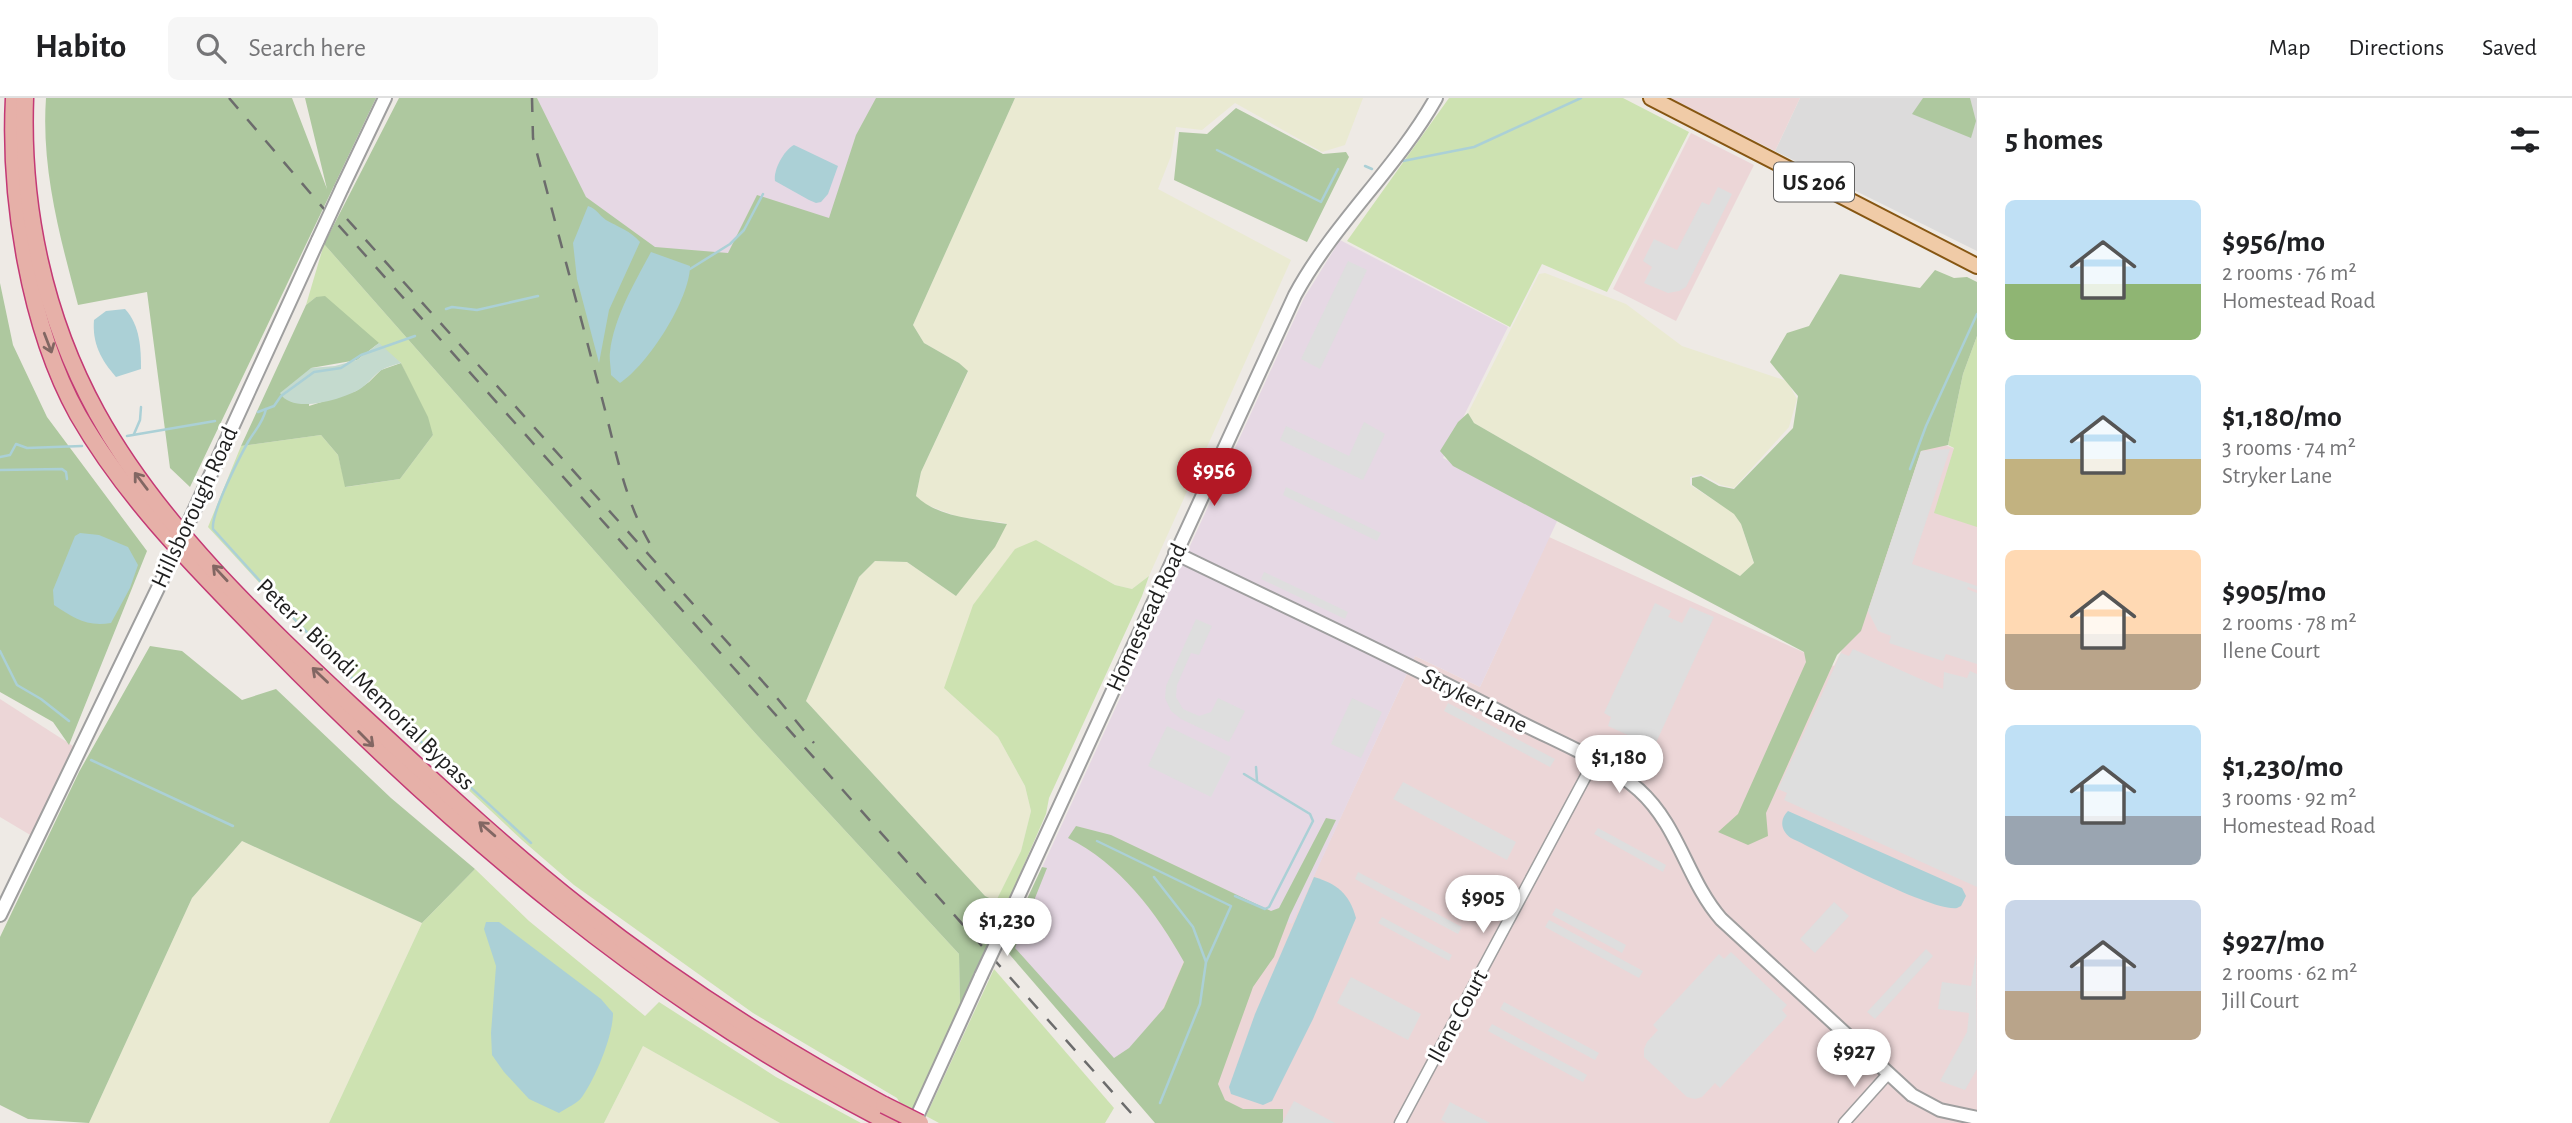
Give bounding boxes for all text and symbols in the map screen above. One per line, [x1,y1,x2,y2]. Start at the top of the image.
search box [168,17,658,80]
icon: search [192,29,230,67]
text: Habito [35,31,126,64]
text: Search here [248,35,366,61]
text: Map [2268,36,2310,60]
text: Directions [2348,36,2444,60]
text: Saved [2482,36,2537,60]
icon: filters [2506,121,2544,159]
text: 5 homes [2005,125,2103,155]
road number: US 206 [1774,162,1854,202]
text: $956/mo [2222,227,2325,257]
icon: home [2061,228,2145,312]
text: 2 rooms · 76 m² [2222,262,2356,285]
text: Homestead Road [2222,290,2376,313]
one-way arrow [43,332,56,354]
text: $1,180/mo [2222,402,2342,432]
icon: home [2061,403,2145,487]
street label: Hillsborough Road [147,423,243,592]
text: 3 rooms · 74 m² [2222,437,2356,460]
pin: $956 [1173,448,1255,508]
text: $956 [1193,459,1235,482]
text: Stryker Lane [2222,465,2332,488]
one-way arrow [134,472,149,491]
street label: Homestead Road [1102,540,1192,695]
one-way arrow [211,565,228,582]
street label: Peter J. Biondi Memorial Bypass [252,574,479,795]
text: $905/mo [2222,577,2326,607]
icon: home [2061,578,2145,662]
text: 2 rooms · 78 m² [2222,612,2357,635]
text: Ilene Court [2222,640,2320,663]
street label: Stryker Lane [1418,664,1531,738]
one-way arrow [312,667,329,684]
one-way arrow [357,731,374,748]
pin: $1,180 [1562,736,1676,795]
text: $1,180 [1591,746,1647,769]
text: $1,230/mo [2222,752,2343,782]
icon: home [2061,753,2145,837]
text: 3 rooms · 92 m² [2222,787,2356,810]
text: Homestead Road [2222,815,2376,838]
one-way arrow [478,821,496,837]
pin: $905 [1442,876,1524,935]
text: $905 [1461,886,1505,909]
pin: $1,230 [950,898,1064,958]
text: $1,230 [979,909,1035,932]
text: $927/mo [2222,927,2325,957]
icon: home [2061,928,2145,1012]
text: 2 rooms · 62 m² [2222,962,2357,985]
street label: Ilene Court [1423,966,1493,1067]
text: Jill Court [2222,990,2299,1013]
pin: $927 [1813,1030,1895,1089]
text: $927 [1833,1040,1875,1063]

